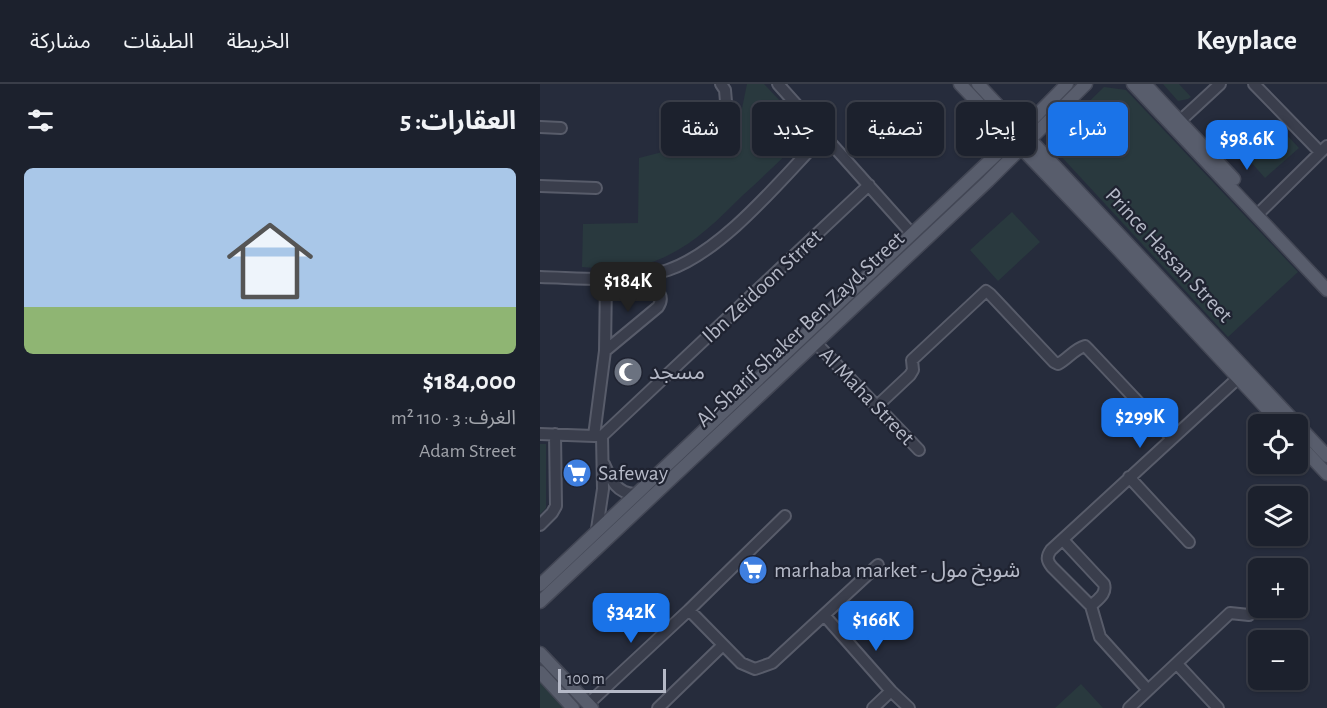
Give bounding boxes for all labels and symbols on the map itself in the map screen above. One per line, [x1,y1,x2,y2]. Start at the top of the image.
pin: $98.6K [1198,120,1296,171]
street label: Prince Hassan Street [1101,184,1237,326]
street label: Ibn Zeidoon Strret [698,225,826,347]
street label: Al-Sharif Shaker Ben Zayd Street [692,227,908,431]
pin: $184K [586,262,670,313]
street label: Al Maha Street [815,343,919,449]
mosque icon: مسجد [612,356,644,388]
place label: مسجد [649,361,705,383]
pin: $299K [1098,398,1182,449]
supermarket icon: Safeway [561,457,593,489]
place label: Safeway [598,462,669,484]
supermarket icon: marhaba market - شويخ مول [737,554,769,586]
place label: marhaba market - شويخ مول [774,559,1020,586]
pin: $342K [589,593,673,644]
pin: $166K [834,601,918,652]
scale bar [558,666,666,694]

